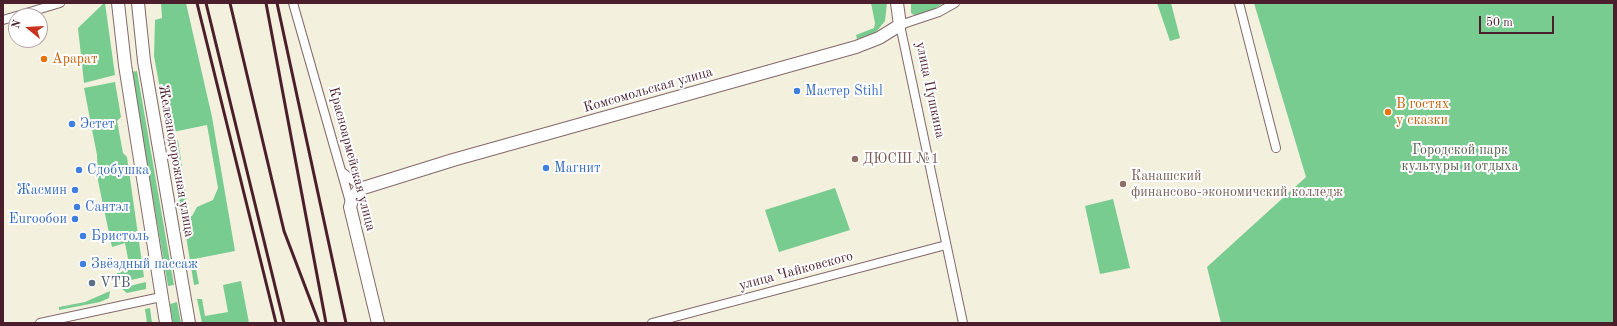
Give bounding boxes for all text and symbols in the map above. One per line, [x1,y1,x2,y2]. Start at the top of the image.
north arrow [8,8,48,48]
scale bar [1481,8,1556,34]
text: 50 m [1486,17,1513,29]
text: N [11,19,24,30]
street label: улица Пушкина [912,40,948,140]
place label: Арарат [52,51,98,67]
marker: Арарат [39,54,49,64]
street label: Комсомольская улица [581,63,715,117]
place label: Мастер Stihl [805,83,883,99]
street label: Железнодорожная улица [154,84,198,238]
street label: Красноармейская улица [325,85,379,233]
marker: Мастер Stihl [792,86,802,96]
place label: В гостях у сказки [1396,96,1449,128]
marker: В гостях у сказки [1383,107,1393,117]
place label: Эстет [80,116,115,132]
marker: Эстет [67,119,77,129]
park label: Городской парк культуры и отдыха [1402,142,1518,174]
place label: ДЮСШ №1 [863,151,939,167]
marker: ДЮСШ №1 [850,154,860,164]
place label: Магнит [554,160,601,176]
place label: Сдобушка [87,162,149,178]
marker: Магнит [541,163,551,173]
marker: Сдобушка [74,165,84,175]
place label: Канашский финансово-экономичский колледж [1131,168,1343,200]
marker: Канашский финансово-экономичский колледж [1118,179,1128,189]
place label: Жасмин [17,182,67,198]
marker: Жасмин [70,185,80,195]
place label: Сантэл [85,199,129,215]
marker: Сантэл [72,202,82,212]
place label: Euroобои [9,211,67,227]
marker: Euroобои [70,214,80,224]
place label: Бристоль [91,228,149,244]
marker: Бристоль [78,231,88,241]
street label: улица Чайковского [737,248,855,294]
place label: Звёздный пассаж [91,256,198,272]
marker: Звёздный пассаж [78,259,88,269]
place label: VTB [100,275,130,291]
marker: VTB [87,278,97,288]

